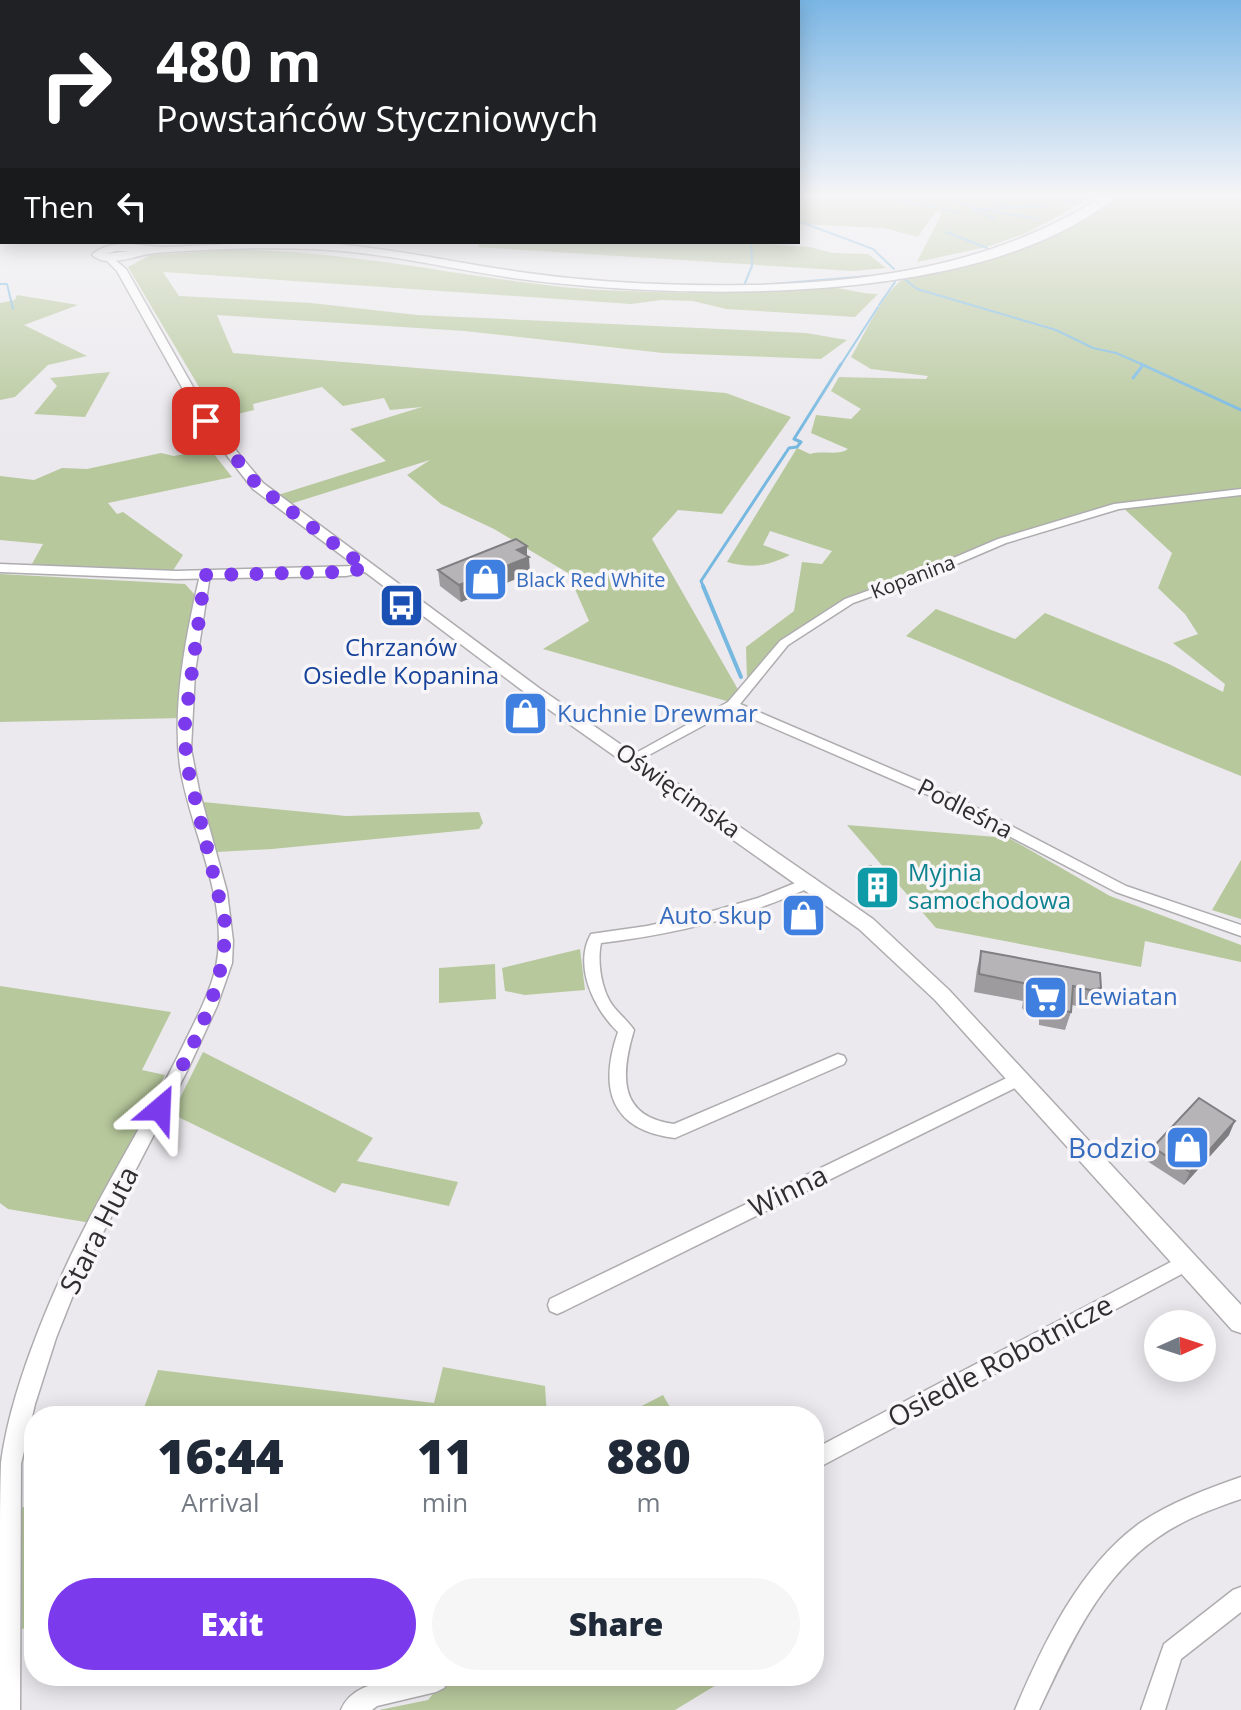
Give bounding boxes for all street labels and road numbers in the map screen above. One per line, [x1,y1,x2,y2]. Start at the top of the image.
street label: Kopanina [867,548,959,605]
street label: Oświęcimska [610,735,748,845]
street label: Podleśna [912,770,1019,846]
street label: Winna [742,1155,833,1225]
street label: Stara Huta [50,1159,146,1300]
street label: Osiedle Robotnicze [880,1285,1119,1436]

